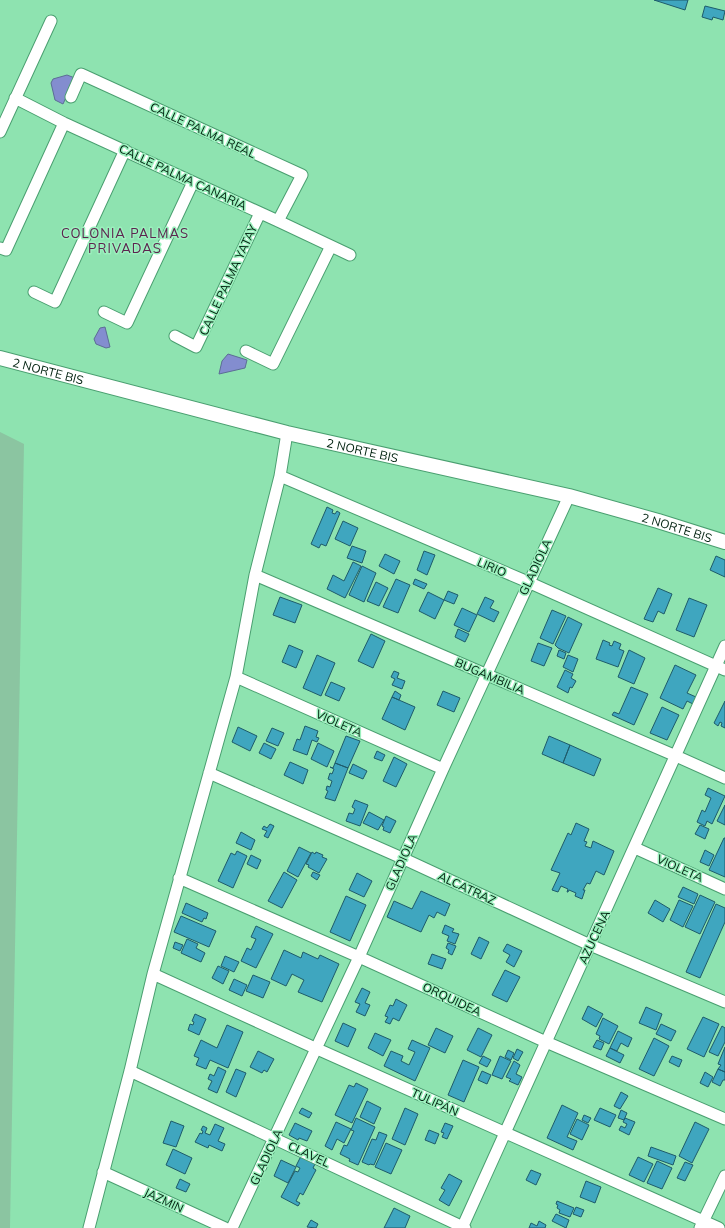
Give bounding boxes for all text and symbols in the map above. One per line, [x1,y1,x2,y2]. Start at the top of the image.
street label: CALLE PALMA REAL [148,99,259,161]
street label: CALLE PALMA CANARIA [117,141,250,213]
street label: CALLE PALMA YATAY [196,221,261,338]
district label: COLONIA PALMAS PRIVADAS [61,225,189,256]
street label: 2 NORTE BIS [11,354,86,387]
street label: 2 NORTE BIS [325,435,400,465]
street label: 2 NORTE BIS [640,509,714,545]
street label: GLADIOLA [515,536,555,598]
street label: LIRIO [475,554,509,580]
street label: BUGAMBILIA [453,655,527,698]
street label: VIOLETA [313,706,365,740]
street label: GLADIOLA [382,831,420,893]
street label: VIOLETA [654,851,706,885]
street label: ALCATRAZ [436,868,498,908]
street label: AZUCENA [575,908,613,966]
street label: ORQUIDEA [420,979,484,1019]
street label: TULIPÁN [409,1085,461,1119]
street label: GLADIOLA [246,1126,286,1188]
street label: CLAVEL [286,1138,333,1170]
street label: JAZMIN [142,1184,186,1216]

